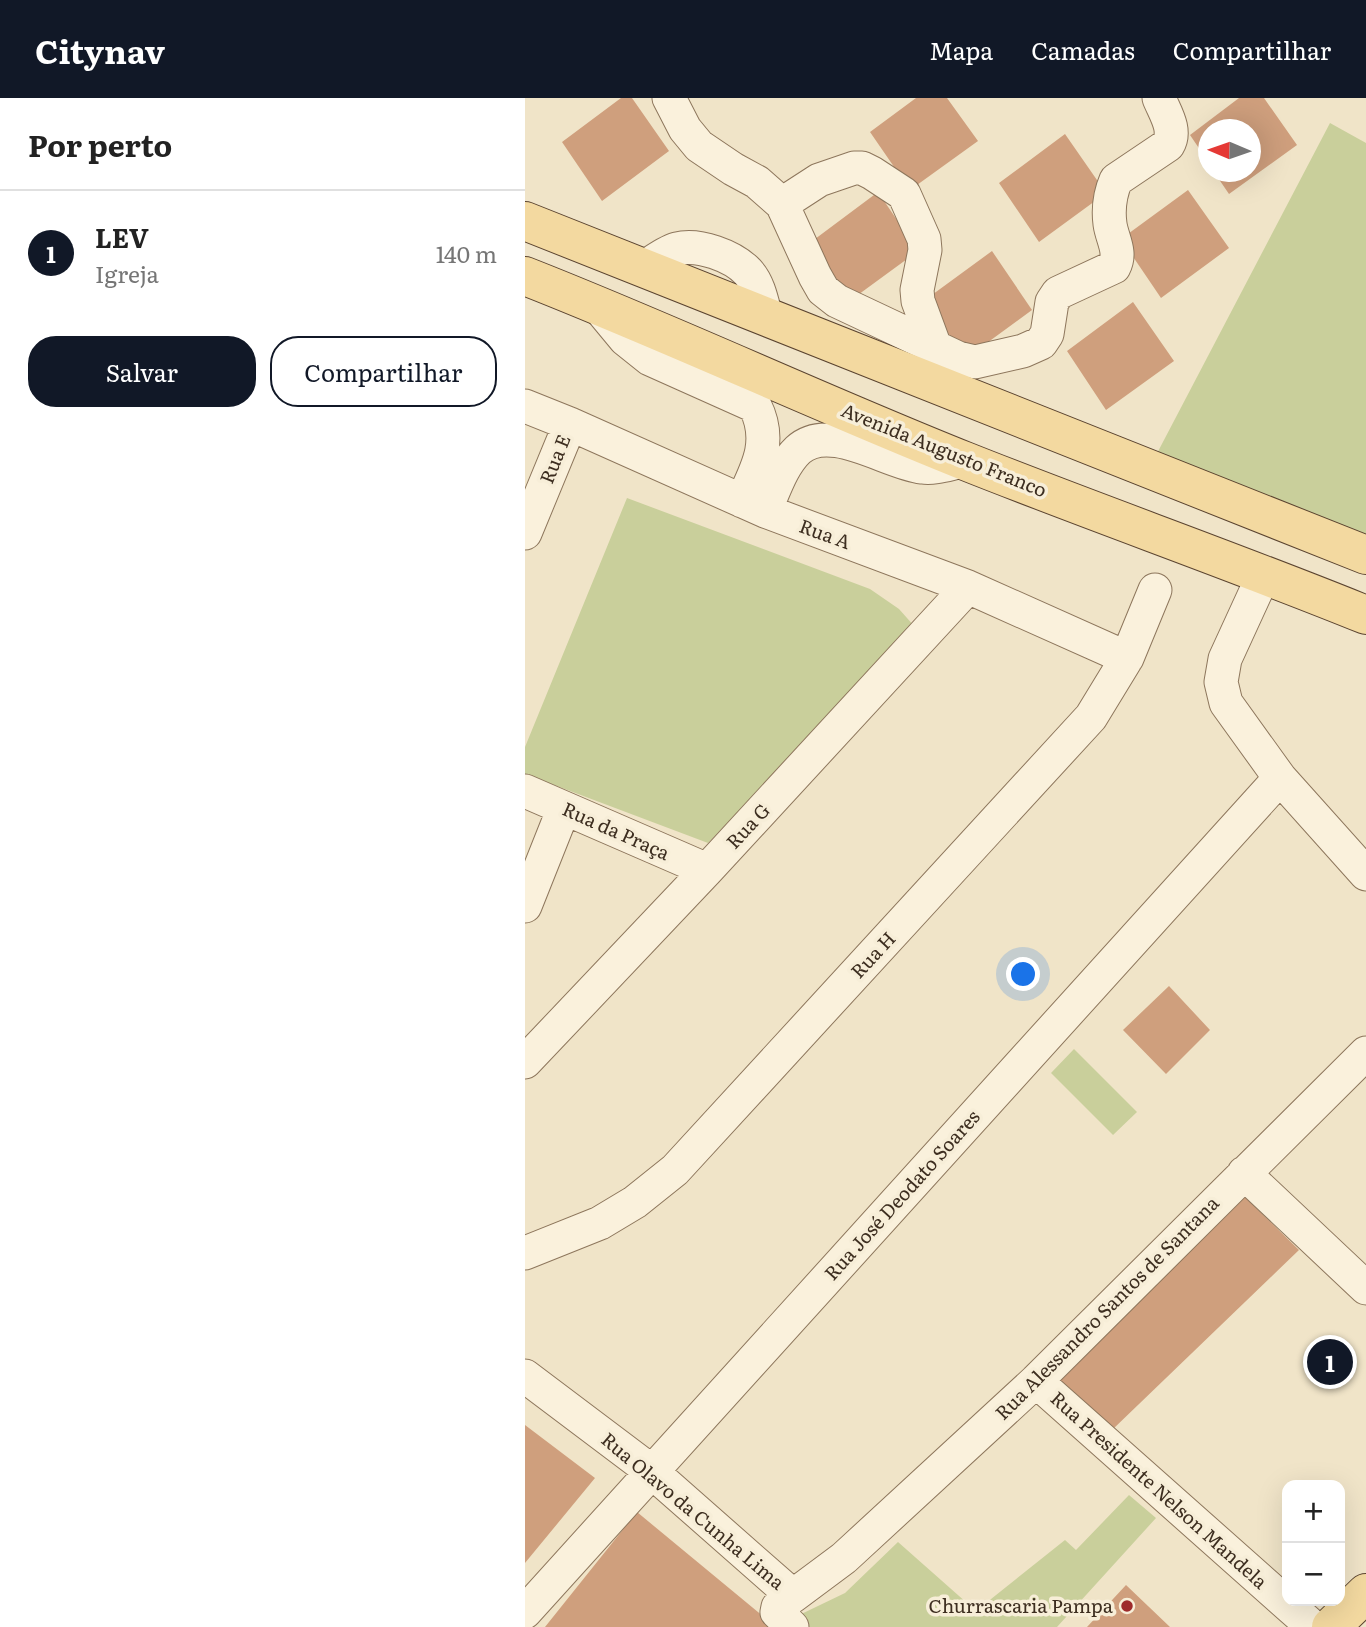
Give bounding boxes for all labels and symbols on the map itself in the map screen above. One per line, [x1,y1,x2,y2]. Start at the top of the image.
north arrow [1198,119,1261,182]
street label: Avenida Augusto Franco [837,395,1051,503]
street label: Rua E [532,430,577,488]
street label: Rua A [796,511,855,555]
street label: Rua da Praça [558,794,675,867]
street label: Rua G [719,796,776,854]
street label: Rua H [843,925,901,984]
your location [1006,957,1040,991]
street label: Rua José Deodato Soares [817,1103,986,1286]
street label: Rua Alessandro Santos de Santana [988,1189,1225,1426]
pin: 1 [1307,1336,1353,1388]
street label: Rua Presidente Nelson Mandela [1045,1384,1275,1595]
street label: Rua Olavo da Cunha Lima [596,1425,792,1596]
place label: Churrascaria Pampa [929,1591,1114,1619]
marker: Churrascaria Pampa [1119,1598,1135,1614]

